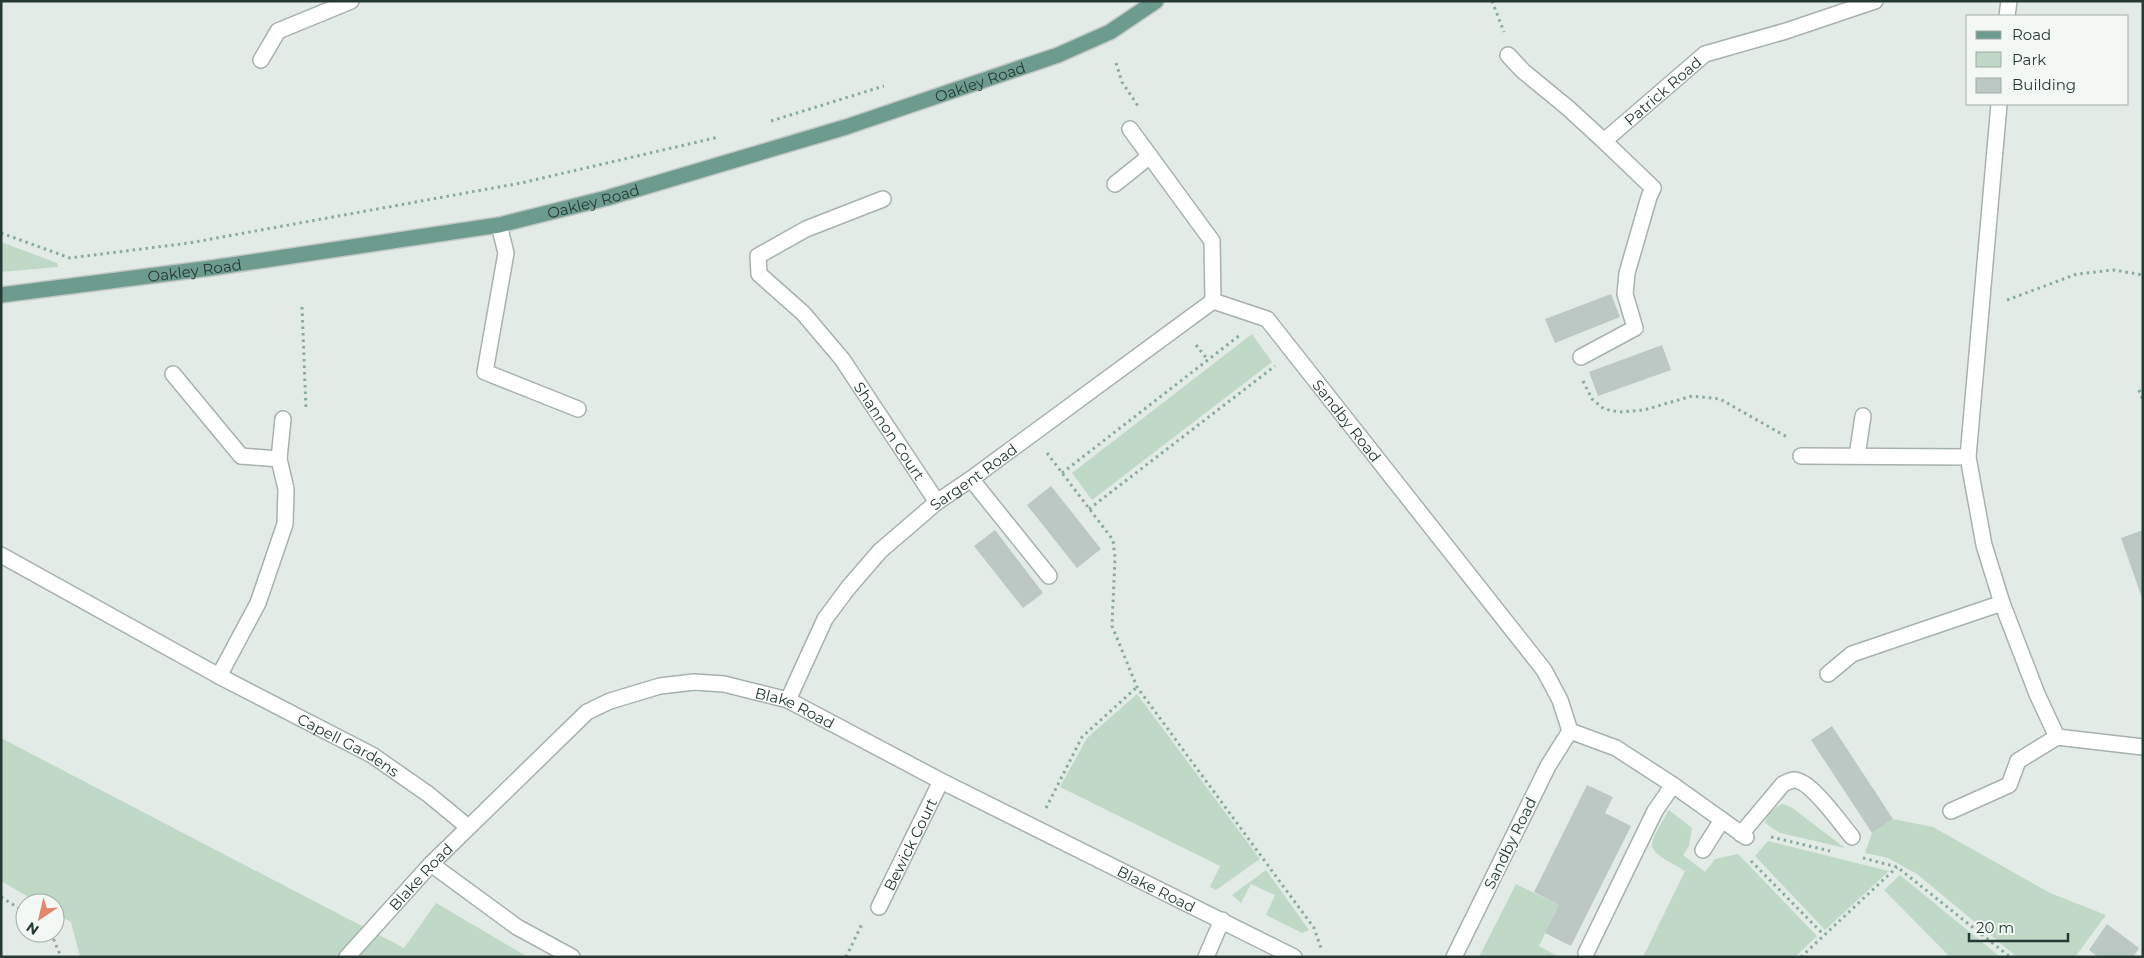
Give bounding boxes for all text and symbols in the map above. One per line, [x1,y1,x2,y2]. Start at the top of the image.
legend [1966,15,2129,105]
text: Road [2012,25,2051,44]
text: Park [2012,50,2046,69]
street label: Patrick Road [1620,52,1705,129]
street label: Oakley Road [932,57,1028,106]
text: Building [2012,75,2076,94]
street label: Oakley Road [545,179,641,222]
street label: Oakley Road [146,254,243,286]
street label: Sandby Road [1309,375,1385,465]
street label: Shannon Court [850,378,929,484]
street label: Sargent Road [925,439,1021,514]
street label: Blake Road [753,683,838,732]
street label: Capell Gardens [294,709,403,781]
street label: Sandby Road [1480,794,1540,892]
street label: Bewick Court [879,795,941,894]
street label: Blake Road [384,839,456,914]
street label: Blake Road [1114,861,1199,916]
north arrow [15,893,65,943]
scale bar [1969,910,2068,942]
text: N [23,918,42,939]
text: 20 m [1976,918,2014,937]

